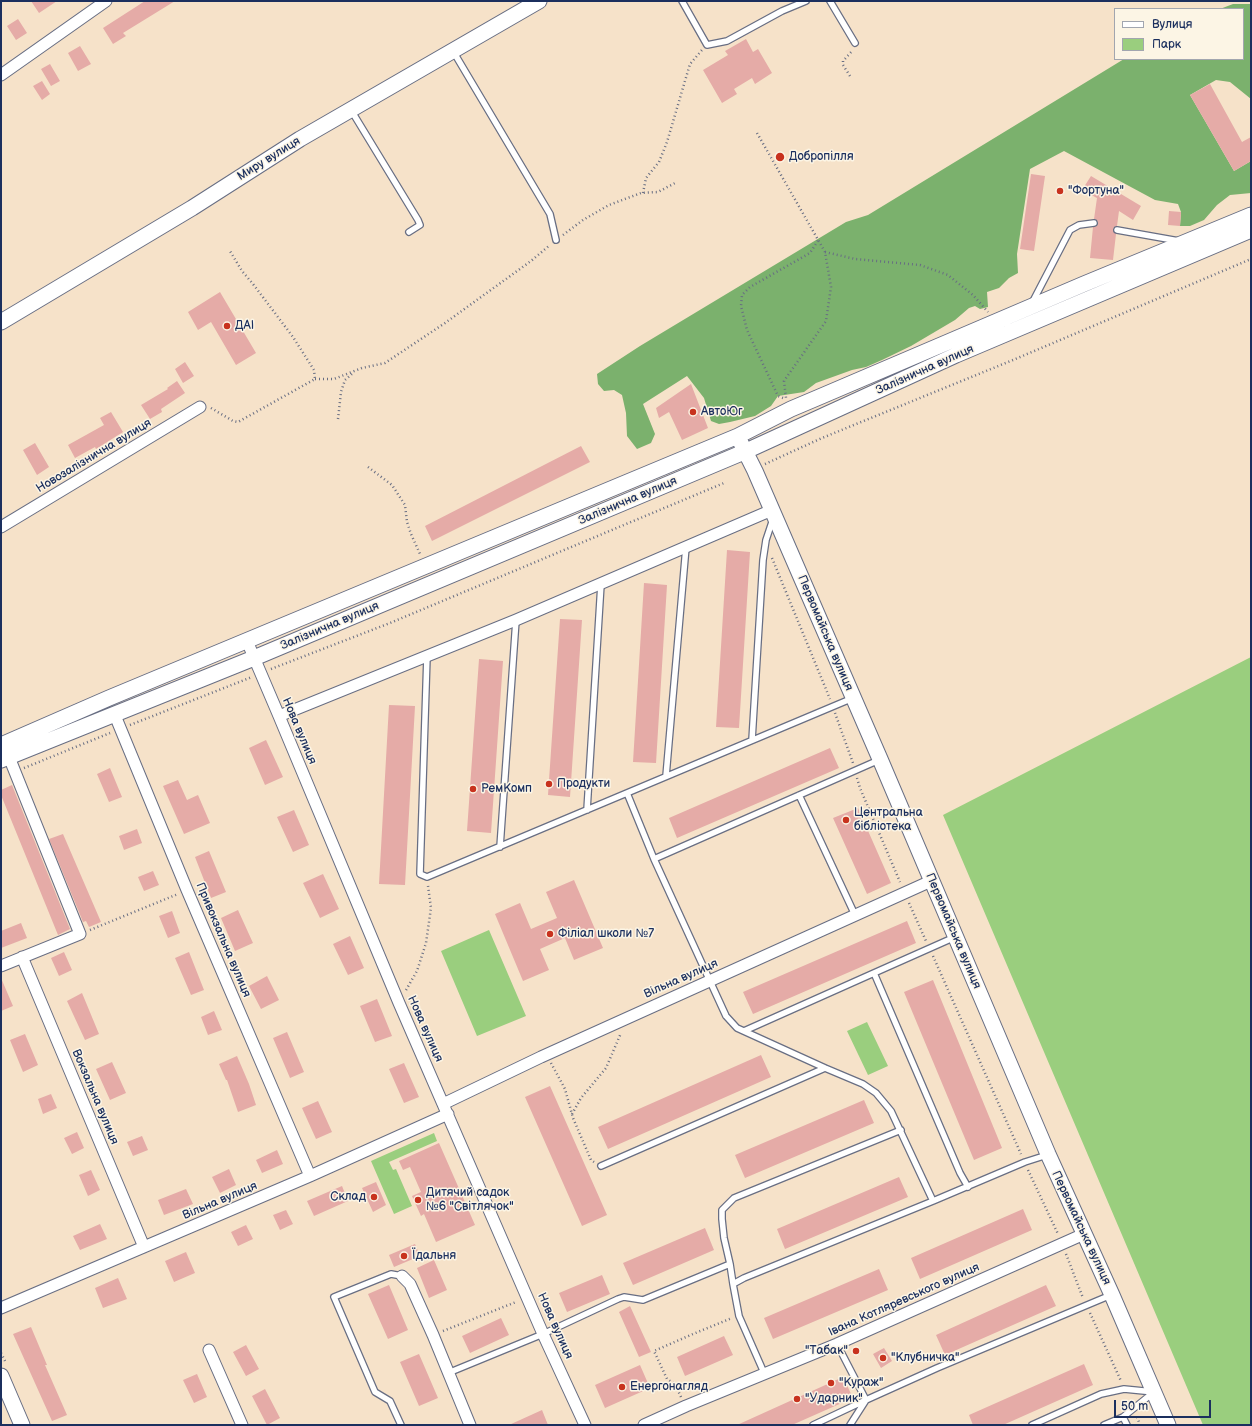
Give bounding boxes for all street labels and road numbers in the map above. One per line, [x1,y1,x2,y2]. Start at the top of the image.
street label: Миру вулиця [235,134,303,184]
street label: Залізнична вулиця [874,342,976,398]
street label: Новозалізнична вулиця [34,416,154,496]
street label: Залізнична вулиця [577,474,679,528]
street label: Первомайська вулиця [794,573,856,693]
street label: Залізнична вулиця [279,599,381,653]
street label: Нова вулиця [279,696,319,766]
street label: Первомайська вулиця [922,871,984,991]
street label: Привокзальна вулиця [192,880,254,1000]
street label: Вільна вулиця [642,956,720,1002]
street label: Нова вулиця [404,994,446,1064]
street label: Вокзальна вулиця [68,1047,122,1147]
street label: Первомайська вулиця [1048,1169,1114,1287]
street label: Вільна вулиця [181,1179,259,1223]
street label: Івана Котляревського вулиця [826,1260,982,1340]
street label: Нова вулиця [534,1291,576,1361]

